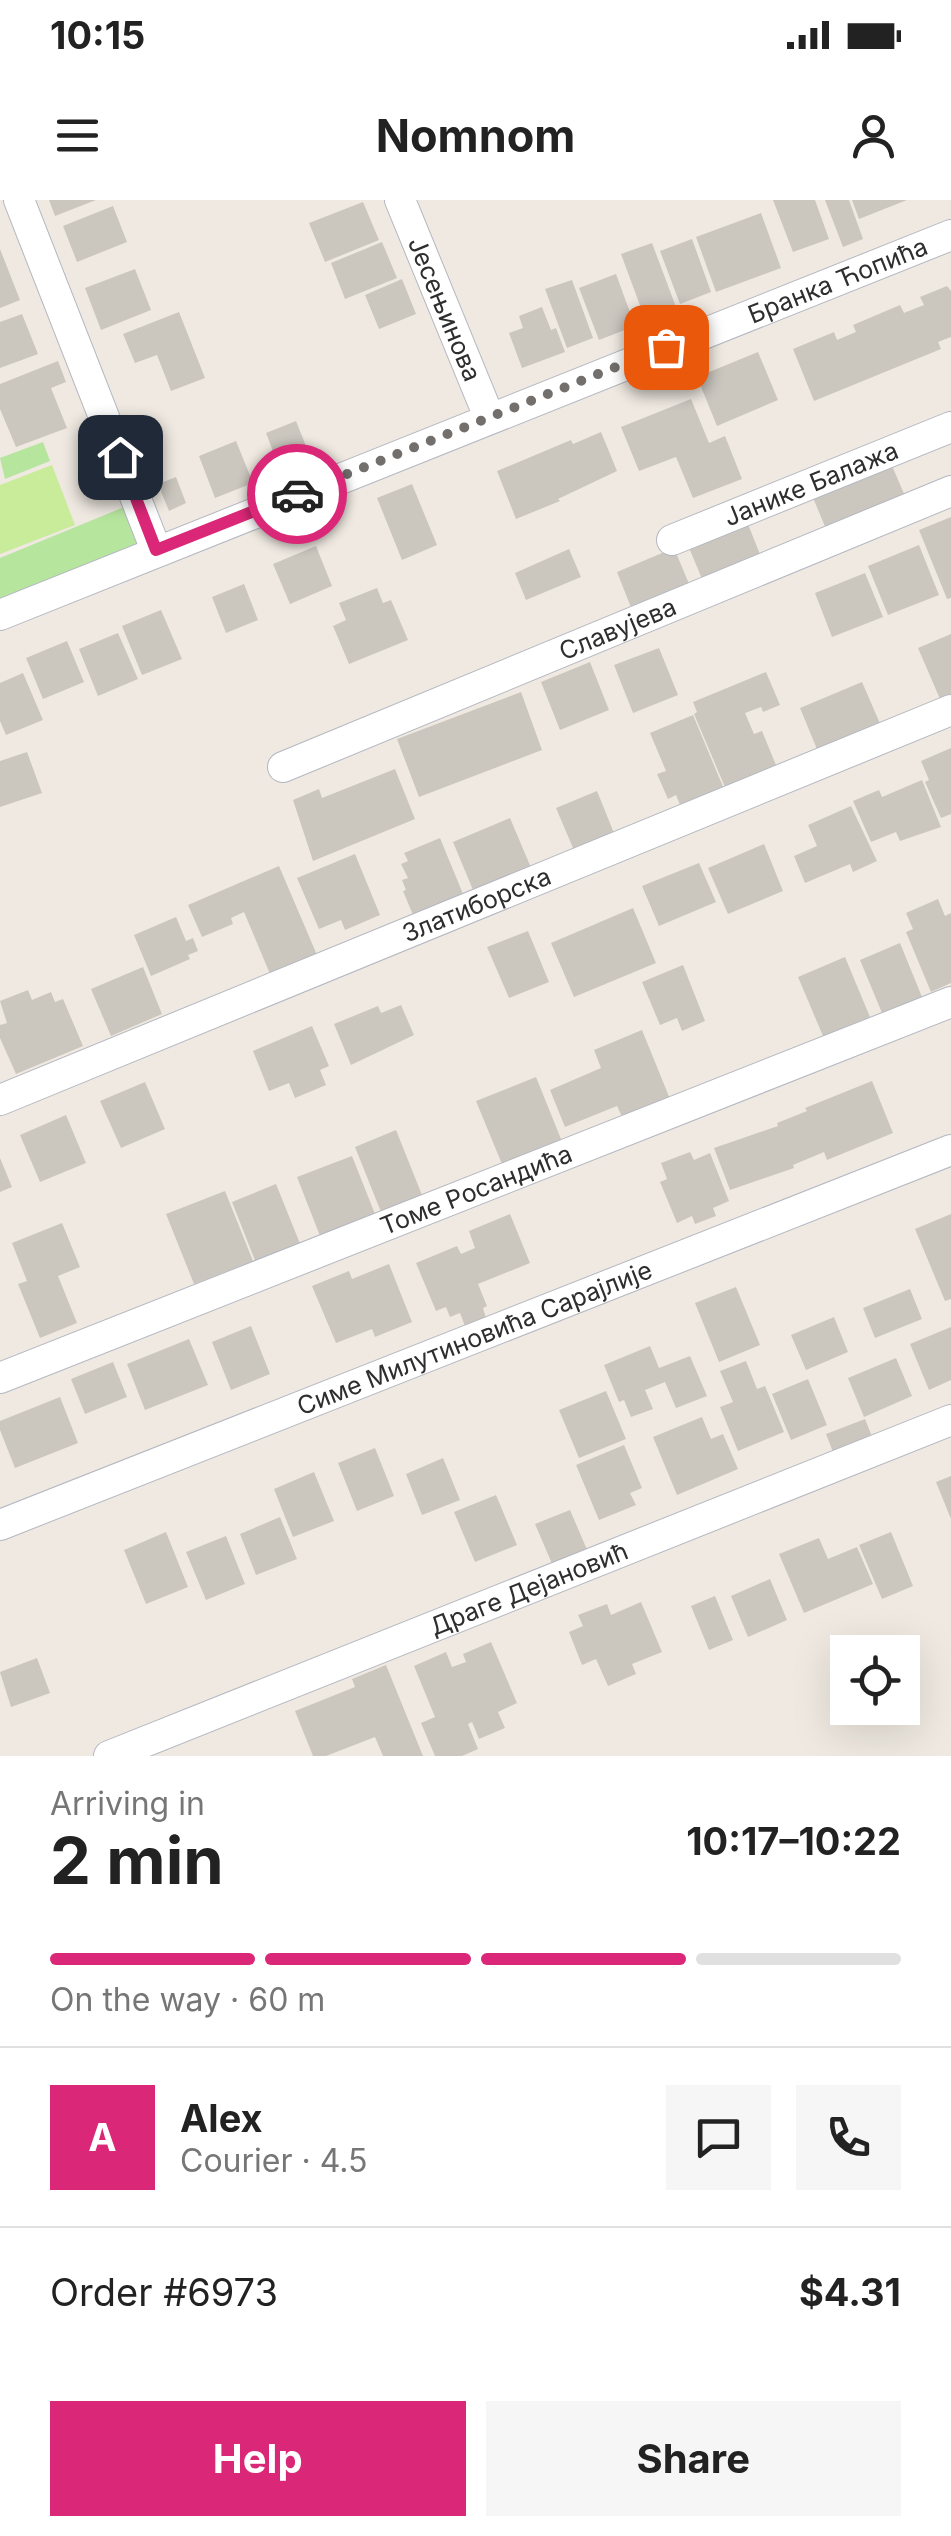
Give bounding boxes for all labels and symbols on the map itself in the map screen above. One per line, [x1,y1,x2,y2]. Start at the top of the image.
street label: Бранка Ћопића [744,231,932,330]
street label: Јесењинова [402,233,488,386]
pin [624,305,709,390]
pin [78,415,163,500]
street label: Јанике Балажа [719,435,903,532]
courier [247,444,347,544]
street label: Славујева [555,591,680,666]
street label: Златиборска [398,861,555,948]
street label: Томе Росандића [376,1138,576,1241]
street label: Симе Милутиновића Сарајлије [293,1254,656,1421]
street label: Драге Дејановић [425,1535,632,1641]

